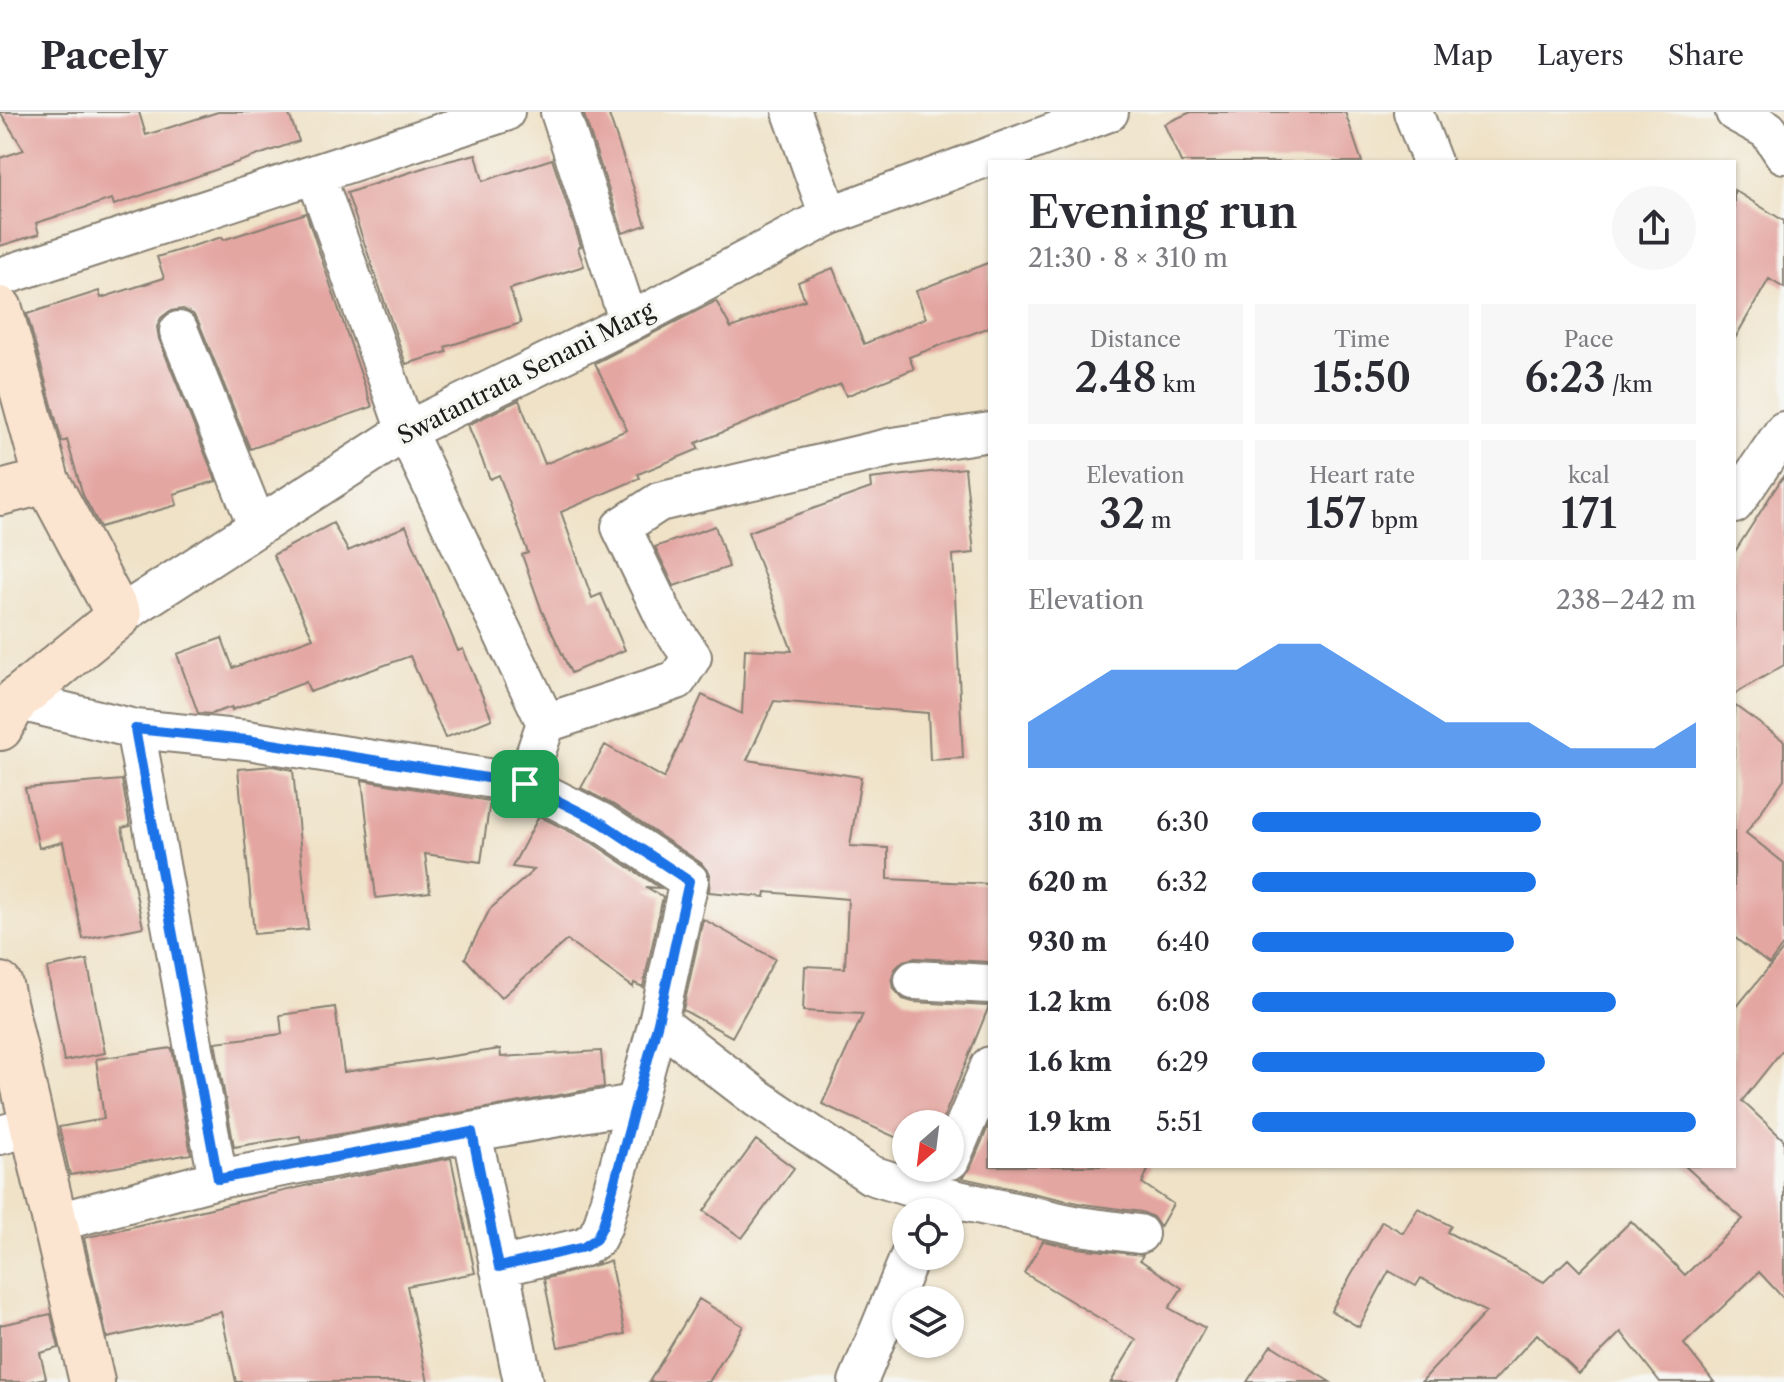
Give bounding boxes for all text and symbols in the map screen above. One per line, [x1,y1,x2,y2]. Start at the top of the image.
text: Pacely [40,32,167,79]
text: Map [1433,38,1493,72]
text: Layers [1537,38,1624,72]
text: Share [1668,38,1744,72]
text: Evening run [1028,185,1298,239]
button: share [1612,186,1696,270]
text: 21:30 · 8 × 310 m [1028,242,1228,274]
street label: Swatantrata Senani Marg [393,295,659,450]
text: Distance [1090,326,1181,353]
text: Time [1334,326,1390,353]
text: Pace [1564,326,1614,353]
text: 2.48 [1075,353,1157,402]
text: 15:50 [1313,353,1411,402]
text: 6:23 [1525,353,1606,402]
text: km [1157,371,1196,398]
text: /km [1606,371,1653,398]
text: Elevation [1086,462,1184,489]
text: Heart rate [1309,462,1415,489]
text: kcal [1568,462,1609,489]
text: 32 [1099,489,1145,538]
text: 157 [1305,489,1365,538]
text: 171 [1561,489,1617,538]
text: m [1145,507,1171,534]
text: bpm [1365,507,1419,534]
text: Elevation [1028,584,1144,616]
text: 238–242 m [1556,584,1696,616]
pin [491,750,559,818]
icon: arrive [503,762,547,806]
text: 310 m [1028,806,1103,838]
text: 6:30 [1156,806,1209,838]
text: 620 m [1028,866,1108,898]
text: 6:32 [1156,866,1208,898]
text: 930 m [1028,926,1107,958]
text: 6:40 [1156,926,1210,958]
text: 1.2 km [1028,986,1112,1018]
text: 6:08 [1156,986,1210,1018]
text: 1.6 km [1028,1046,1112,1078]
text: 6:29 [1156,1046,1209,1078]
text: 1.9 km [1028,1106,1111,1138]
text: 5:51 [1156,1106,1202,1138]
north arrow [892,1110,964,1182]
map controls [892,1110,964,1358]
button: locate [892,1198,964,1270]
button: layers [892,1286,964,1358]

